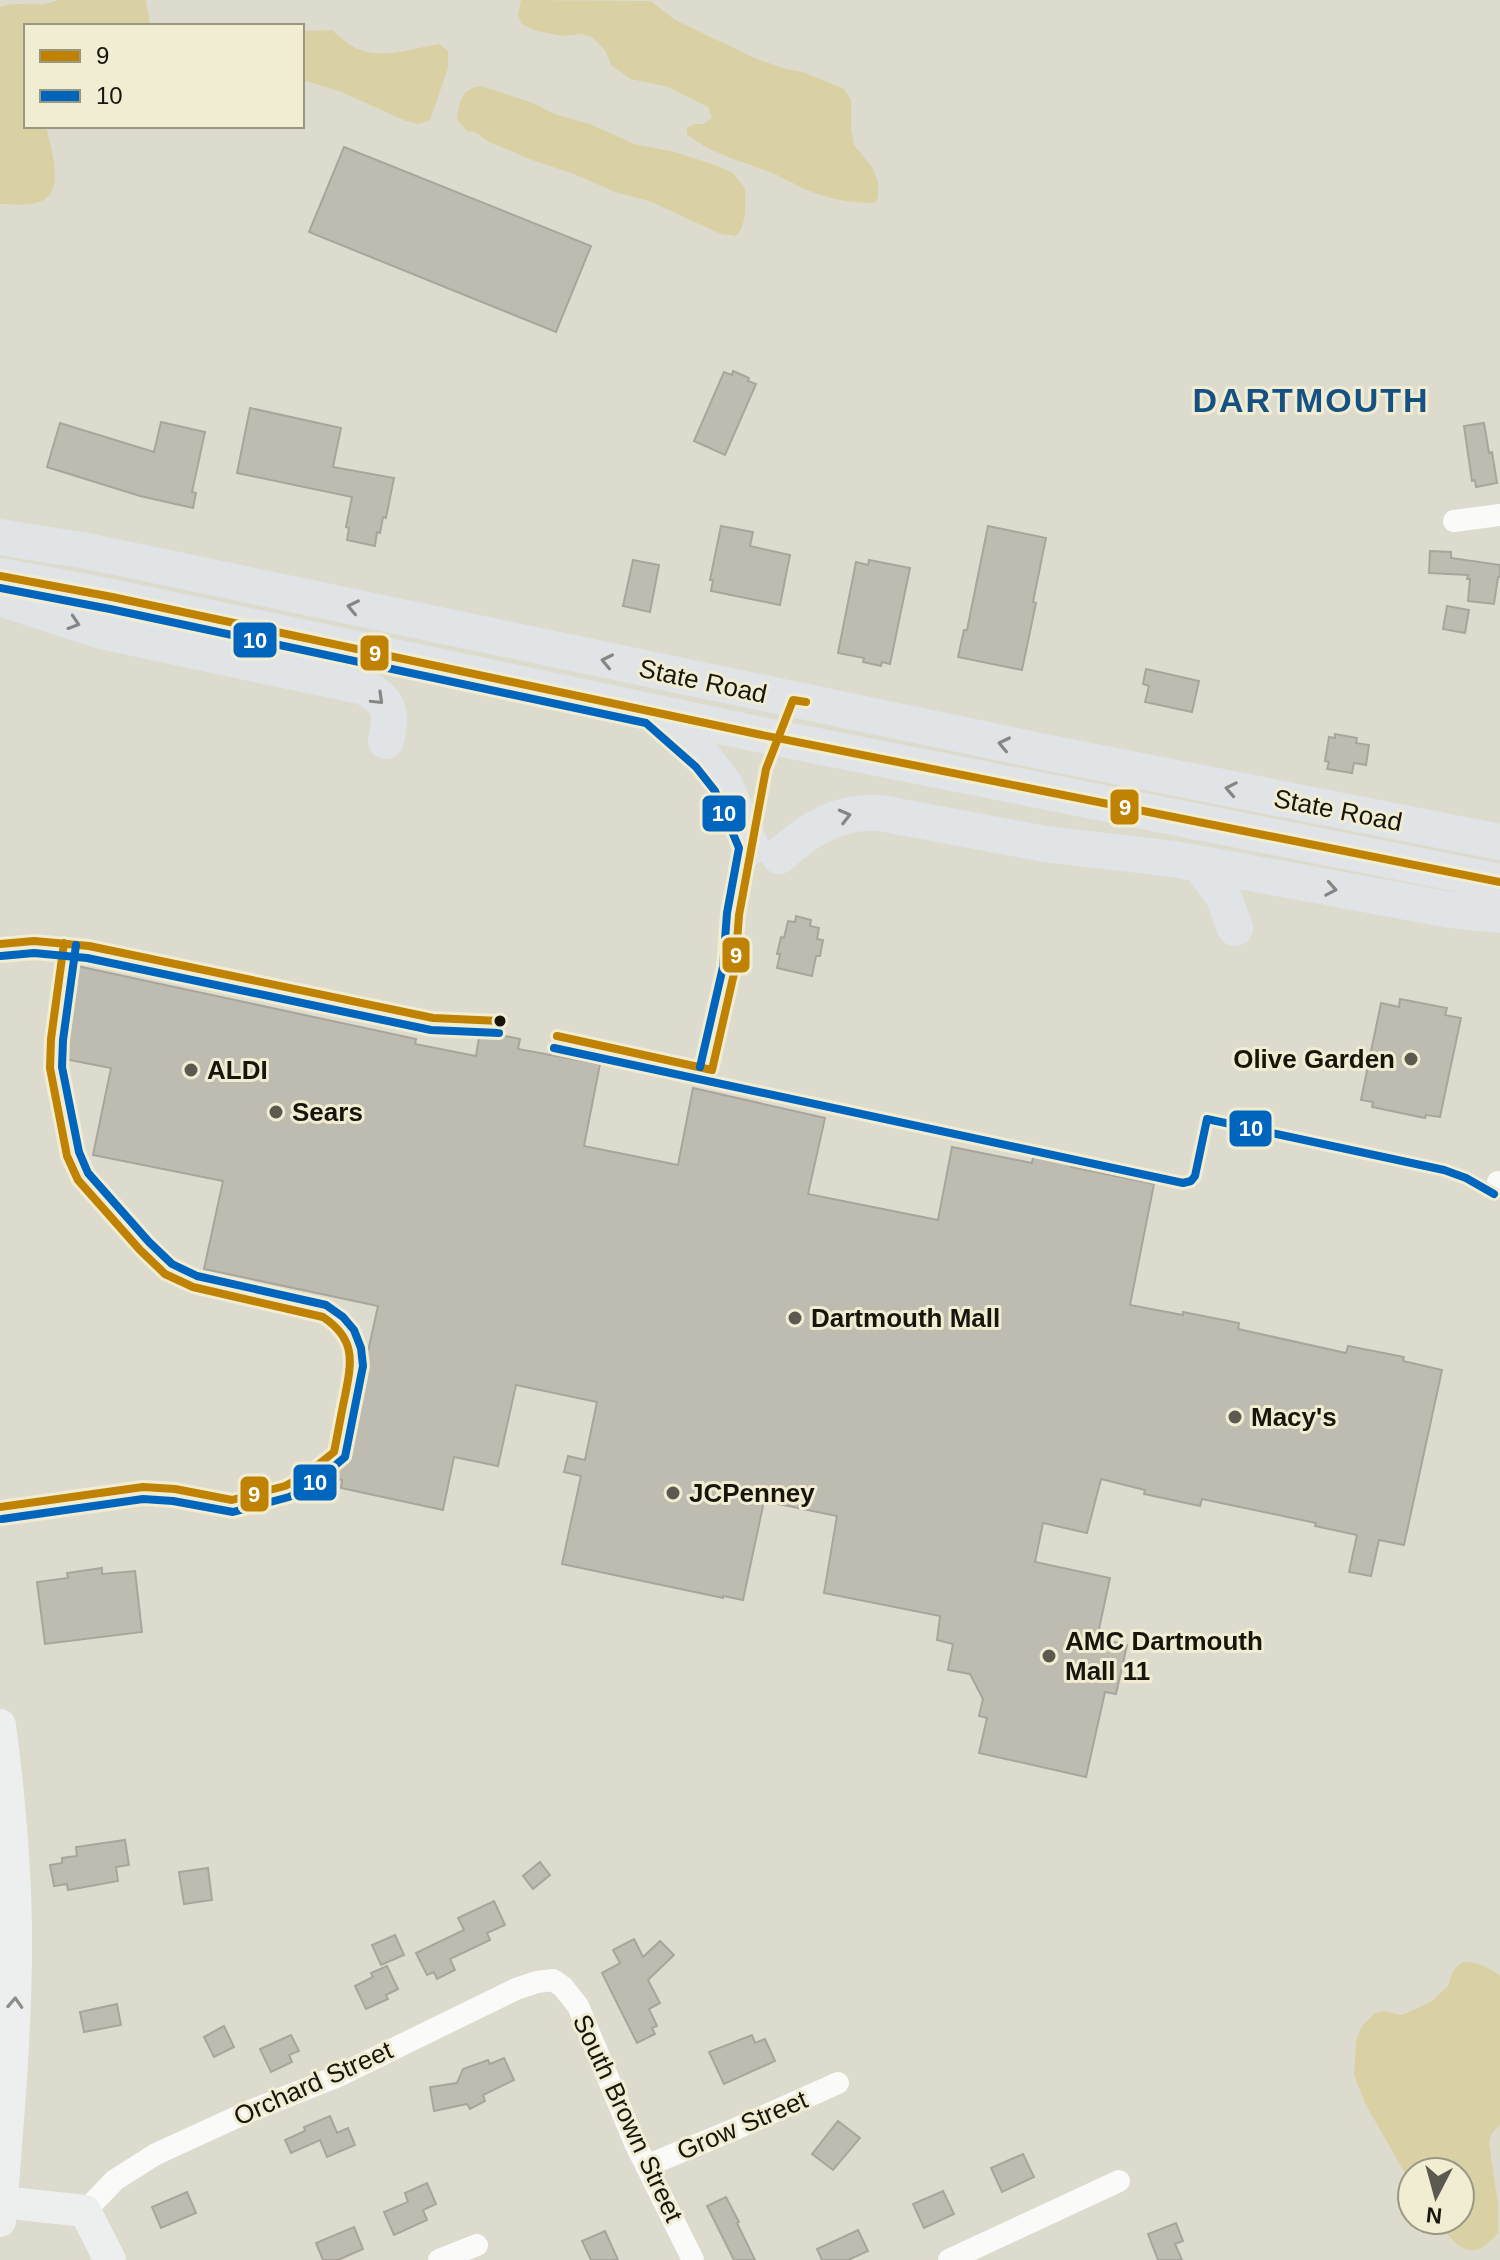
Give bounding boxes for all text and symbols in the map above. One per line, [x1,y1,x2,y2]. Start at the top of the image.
legend [24,24,304,128]
text: 9 [96,42,109,69]
text: 10 [96,82,123,109]
district label: DARTMOUTH [1192,381,1430,419]
one-way arrow [346,599,360,616]
one-way arrow [66,614,80,630]
line badge: 10 [232,621,278,659]
text: 10 [243,628,267,653]
line badge: 9 [359,634,390,672]
text: 9 [369,641,381,666]
one-way arrow [601,653,614,670]
street label: State Road [636,653,770,709]
one-way arrow [369,690,383,704]
one-way arrow [998,736,1011,753]
one-way arrow [1225,781,1238,798]
street label: State Road [1271,783,1405,837]
line badge: 9 [1109,788,1140,826]
line badge: 10 [701,794,747,833]
text: 9 [1119,795,1131,820]
text: 10 [712,801,736,826]
one-way arrow [838,809,852,826]
one-way arrow [1324,879,1337,896]
line badge: 9 [721,936,751,974]
text: 9 [730,943,742,968]
unlabelled marker [492,1013,508,1029]
place label: Olive Garden [1233,1044,1395,1074]
marker: Olive Garden [1402,1050,1420,1068]
place label: ALDI [207,1055,268,1085]
marker: ALDI [182,1061,200,1079]
place label: Sears [292,1097,363,1127]
marker: Sears [267,1103,285,1121]
line badge: 10 [1228,1109,1273,1148]
text: 10 [1239,1116,1263,1141]
place label: Dartmouth Mall [811,1303,1000,1333]
marker: Dartmouth Mall [786,1309,804,1327]
place label: Macy's [1251,1402,1337,1432]
marker: Macy's [1226,1408,1244,1426]
line badge: 10 [292,1463,338,1502]
text: 10 [303,1470,327,1495]
line badge: 9 [239,1475,270,1513]
place label: JCPenney [689,1478,815,1508]
text: 9 [248,1482,260,1507]
marker: JCPenney [664,1484,682,1502]
place label: AMC Dartmouth Mall 11 [1065,1626,1263,1686]
marker: AMC Dartmouth Mall 11 [1040,1647,1058,1665]
one-way arrow [6,1996,23,2009]
street label: South Brown Street [567,2009,690,2227]
street label: Orchard Street [229,2034,398,2131]
street label: Grow Street [672,2084,812,2166]
north arrow [1396,2156,1476,2236]
text: N [1425,2202,1443,2229]

